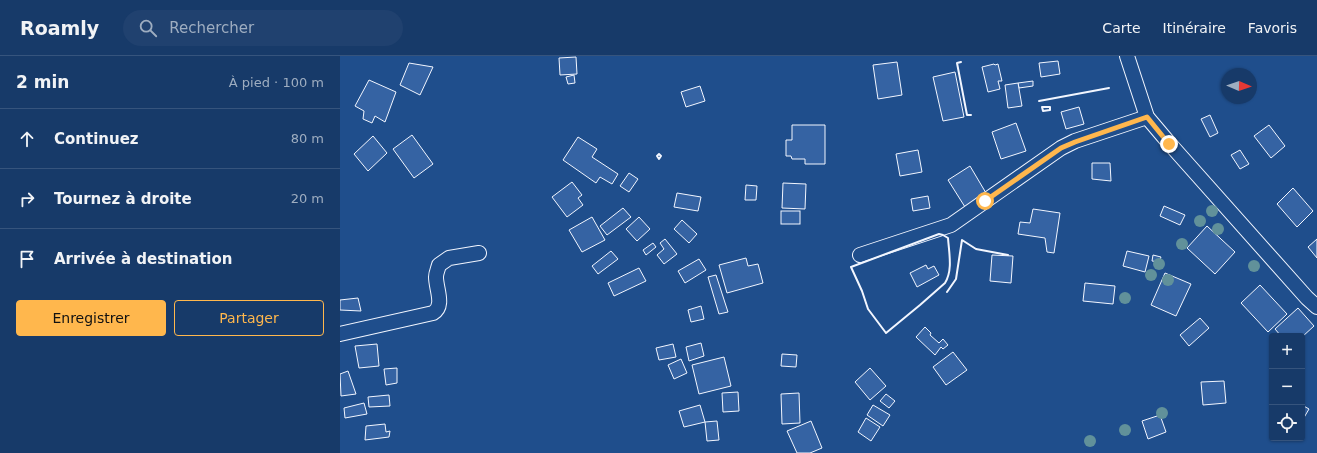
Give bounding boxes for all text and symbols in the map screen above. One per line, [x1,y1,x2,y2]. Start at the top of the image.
search box [123,10,403,46]
text: Roamly [20,17,99,39]
icon: search [137,17,159,39]
text: Rechercher [169,19,254,37]
text: Carte [1102,20,1141,36]
text: Itinéraire [1163,20,1226,36]
text: Favoris [1248,20,1297,36]
north arrow [1221,68,1257,104]
text: 2 min [16,72,69,92]
text: À pied · 100 m [229,75,324,90]
icon: ahead [16,128,38,150]
text: Continuez [54,130,139,148]
text: 80 m [291,131,324,146]
route end [1160,135,1178,153]
icon: right [16,188,38,210]
text: Tournez à droite [54,190,192,208]
text: 20 m [291,191,324,206]
route start [976,192,994,210]
icon: arrive [16,248,38,270]
text: Arrivée à destination [54,250,232,268]
button: Enregistrer [16,300,166,336]
button: Partager [174,300,324,336]
map controls [1269,333,1305,441]
button: + [1269,333,1305,369]
button: − [1269,369,1305,405]
button: locate [1269,405,1305,441]

